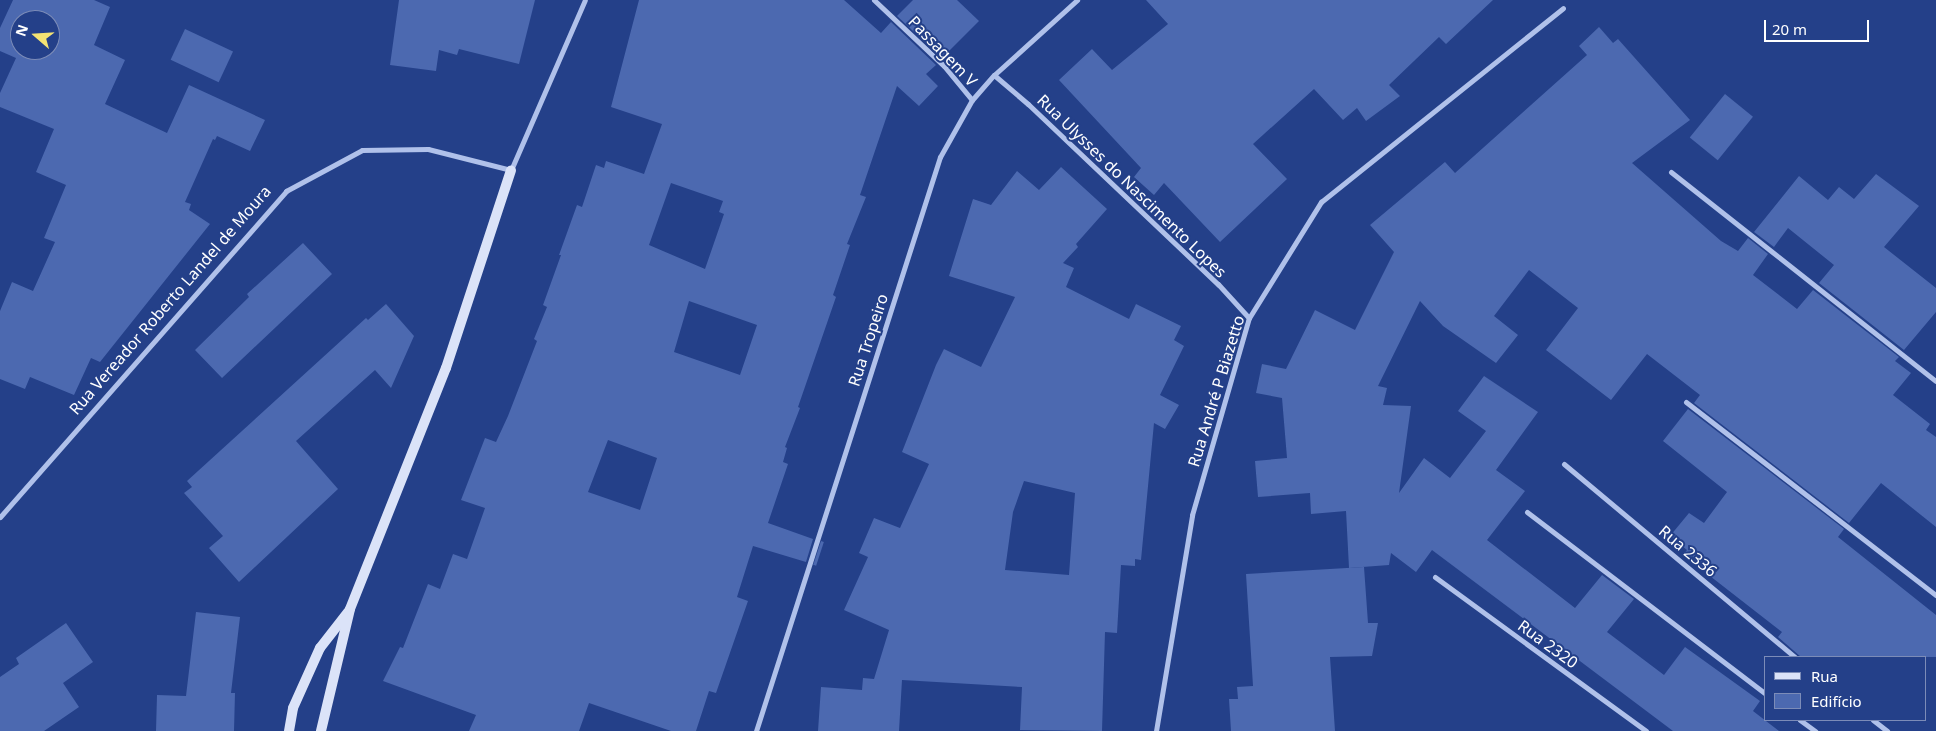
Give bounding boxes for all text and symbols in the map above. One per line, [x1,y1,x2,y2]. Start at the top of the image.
north arrow [10,10,60,60]
scale bar [1766,10,1871,42]
street label: Passagem V [905,12,981,90]
text: 20 m [1772,19,1807,39]
text: N [10,22,32,39]
street label: Rua Ulysses do Nascimento Lopes [1033,90,1231,282]
street label: Rua Vereador Roberto Landel de Moura [65,181,275,419]
street label: Rua Tropeiro [844,291,892,389]
street label: Rua André P Biazetto [1184,313,1248,469]
street label: Rua 2336 [1655,521,1721,581]
street label: Rua 2320 [1514,616,1582,672]
legend [1764,656,1926,721]
text: Rua [1811,666,1838,686]
text: Edifício [1811,691,1862,711]

